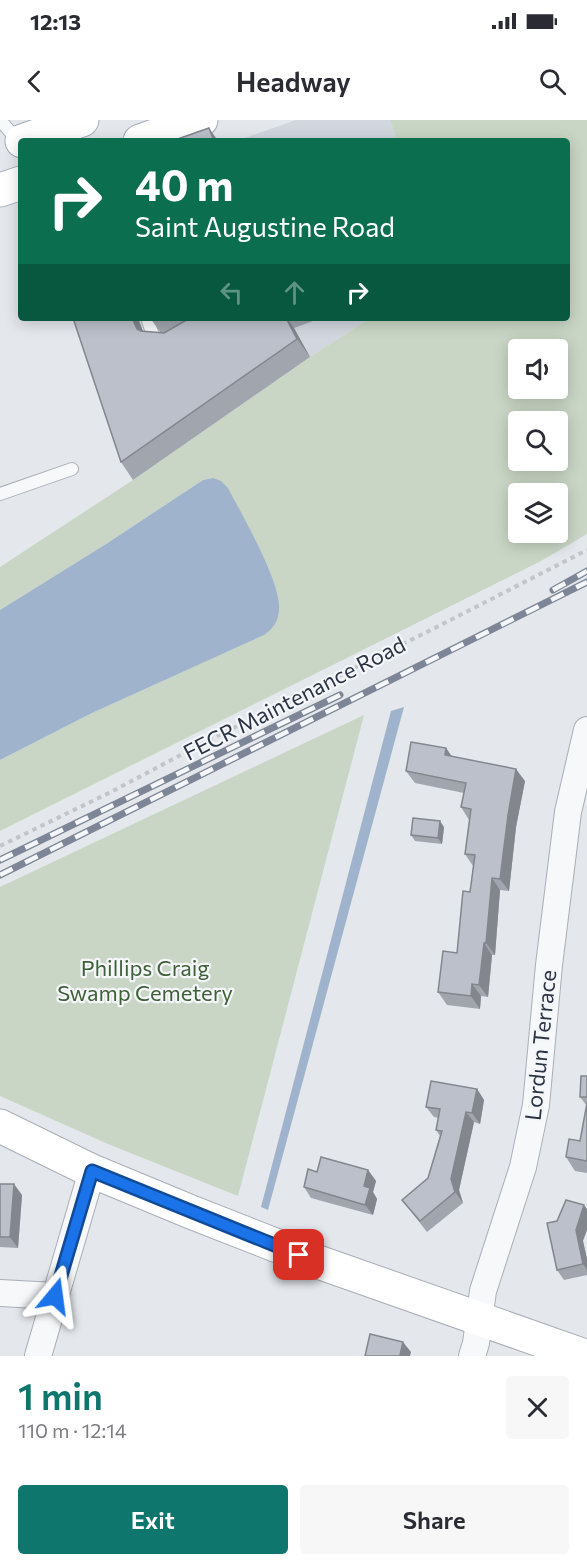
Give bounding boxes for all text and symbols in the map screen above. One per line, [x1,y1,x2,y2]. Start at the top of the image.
text: 12:13 [30,8,81,35]
icon: back [18,65,51,98]
text: Headway [236,65,351,98]
icon: search [536,65,569,98]
text: 40 m [135,158,233,210]
icon: right [36,162,114,240]
text: Saint Augustine Road [135,210,395,243]
icon: left [215,276,248,309]
icon: ahead [278,276,311,309]
icon: right [341,276,374,309]
map controls [508,339,568,543]
button: sound [508,339,568,399]
button: search [508,411,568,471]
button: layers [508,483,568,543]
street label: FECR Maintenance Road [178,630,410,766]
park label: Phillips Craig Swamp Cemetery [57,954,233,1006]
street label: Lordun Terrace [519,968,561,1122]
pin [273,1229,324,1280]
icon: arrive [282,1238,315,1271]
position arrow [23,1264,87,1328]
text: 1 min [18,1373,103,1417]
button: close [506,1376,569,1439]
text: 110 m · 12:14 [18,1418,127,1442]
button: Exit [18,1485,288,1554]
button: Share [300,1485,569,1554]

